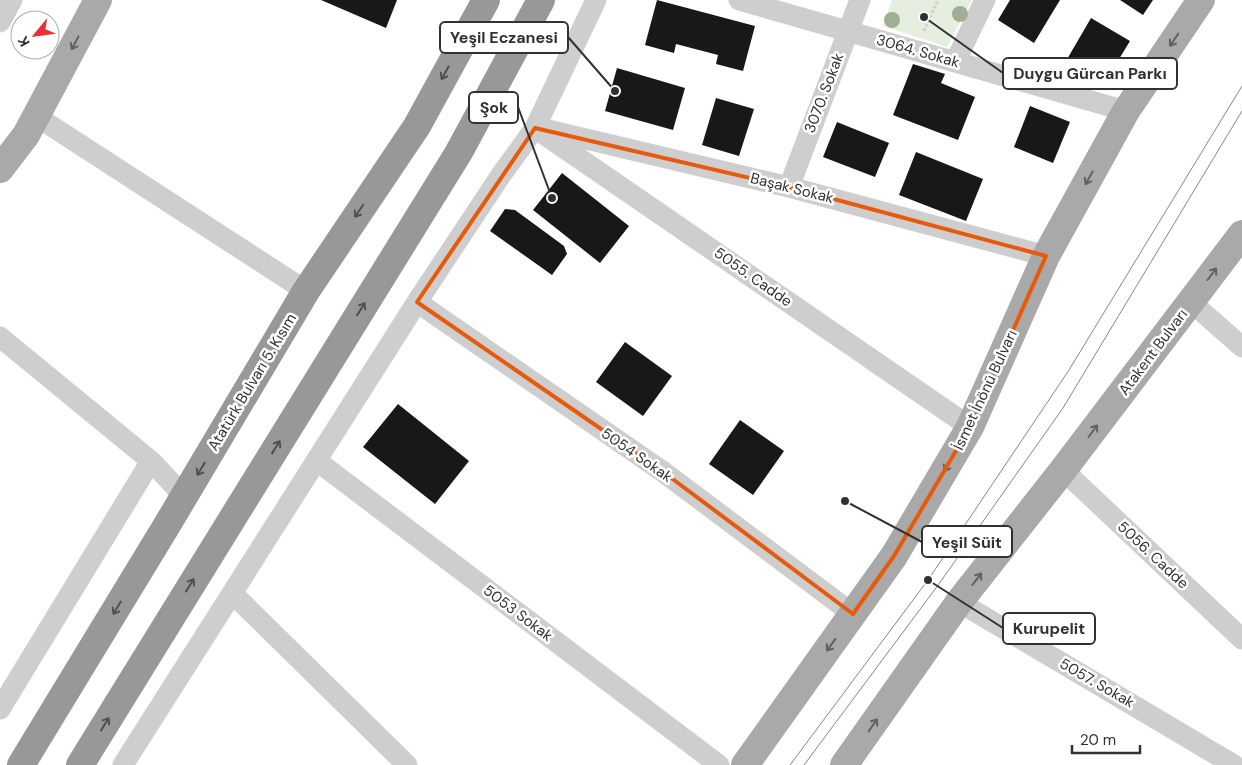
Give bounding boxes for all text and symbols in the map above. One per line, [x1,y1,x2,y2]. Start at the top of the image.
north arrow [10,10,60,60]
callout: Yeşil Eczanesi [440,22,568,53]
text: Yeşil Eczanesi [450,27,558,48]
street label: 3064. Sokak [874,30,962,73]
text: K [14,33,34,50]
one-way arrow [1169,33,1179,47]
one-way arrow [70,35,79,50]
street label: 3070. Sokak [800,50,849,136]
callout: Duygu Gürcan Parkı [1003,58,1177,89]
text: Duygu Gürcan Parkı [1013,63,1167,84]
one-way arrow [440,66,450,80]
callout: Şok [469,92,518,123]
text: Şok [480,97,509,118]
street label: Başak Sokak [748,168,836,208]
one-way arrow [1083,171,1093,185]
one-way arrow [354,204,365,218]
street label: 5055. Cadde [710,243,796,311]
one-way arrow [1207,267,1217,281]
one-way arrow [356,302,366,316]
street label: Atakent Bulvarı [1114,305,1192,399]
street label: Atatürk Bulvarı 5. Kısım [203,310,301,454]
street label: İsmet İnönü Bulvarı [948,327,1022,453]
street label: 5054 Sokak [597,423,677,487]
one-way arrow [1087,425,1098,438]
one-way arrow [271,440,281,454]
one-way arrow [942,458,952,472]
one-way arrow [195,461,205,475]
street label: 5056. Cadde [1113,517,1193,593]
callout: Yeşil Süit [922,526,1012,557]
text: Yeşil Süit [932,532,1002,553]
one-way arrow [972,573,983,586]
one-way arrow [186,579,196,593]
street label: 5053 Sokak [479,580,557,646]
one-way arrow [111,600,121,614]
callout: Kurupelit [1003,613,1095,644]
text: Kurupelit [1013,618,1085,639]
one-way arrow [826,638,836,652]
street label: 5057. Sokak [1056,654,1138,713]
one-way arrow [101,717,111,731]
one-way arrow [867,719,878,732]
scale bar [1072,722,1140,754]
text: 20 m [1080,730,1116,750]

